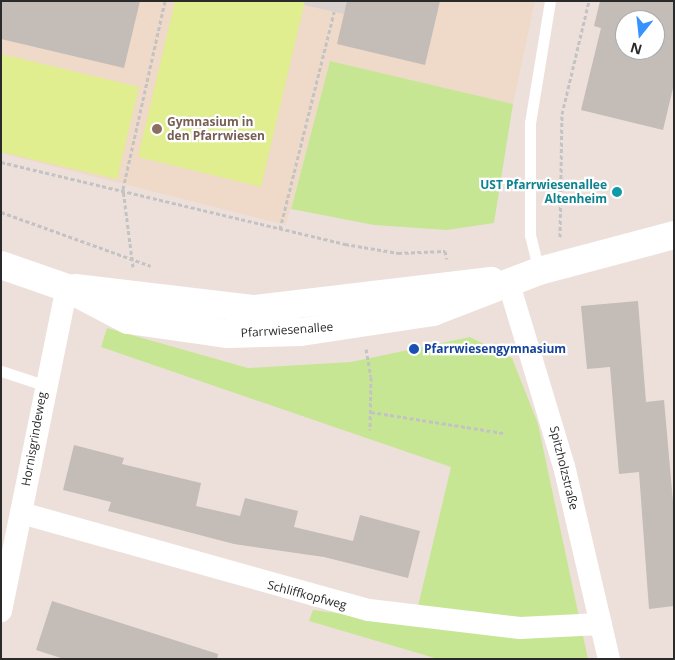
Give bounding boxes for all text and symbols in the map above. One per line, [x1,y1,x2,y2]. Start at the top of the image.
north arrow [615,10,665,60]
text: N [628,38,644,60]
place label: Gymnasium in den Pfarrwiesen [167,115,265,143]
marker: Gymnasium in den Pfarrwiesen [151,123,163,135]
place label: UST Pfarrwiesenallee Altenheim [480,178,607,206]
marker: UST Pfarrwiesenallee Altenheim [611,186,623,198]
street label: Pfarrwiesenallee [240,320,334,340]
place label: Pfarrwiesengymnasium [424,342,566,356]
marker: Pfarrwiesengymnasium [408,343,420,355]
street label: Hornisgrindeweg [19,391,49,487]
street label: Spitzholzstraße [547,425,581,511]
street label: Schliffkopfweg [266,578,348,612]

